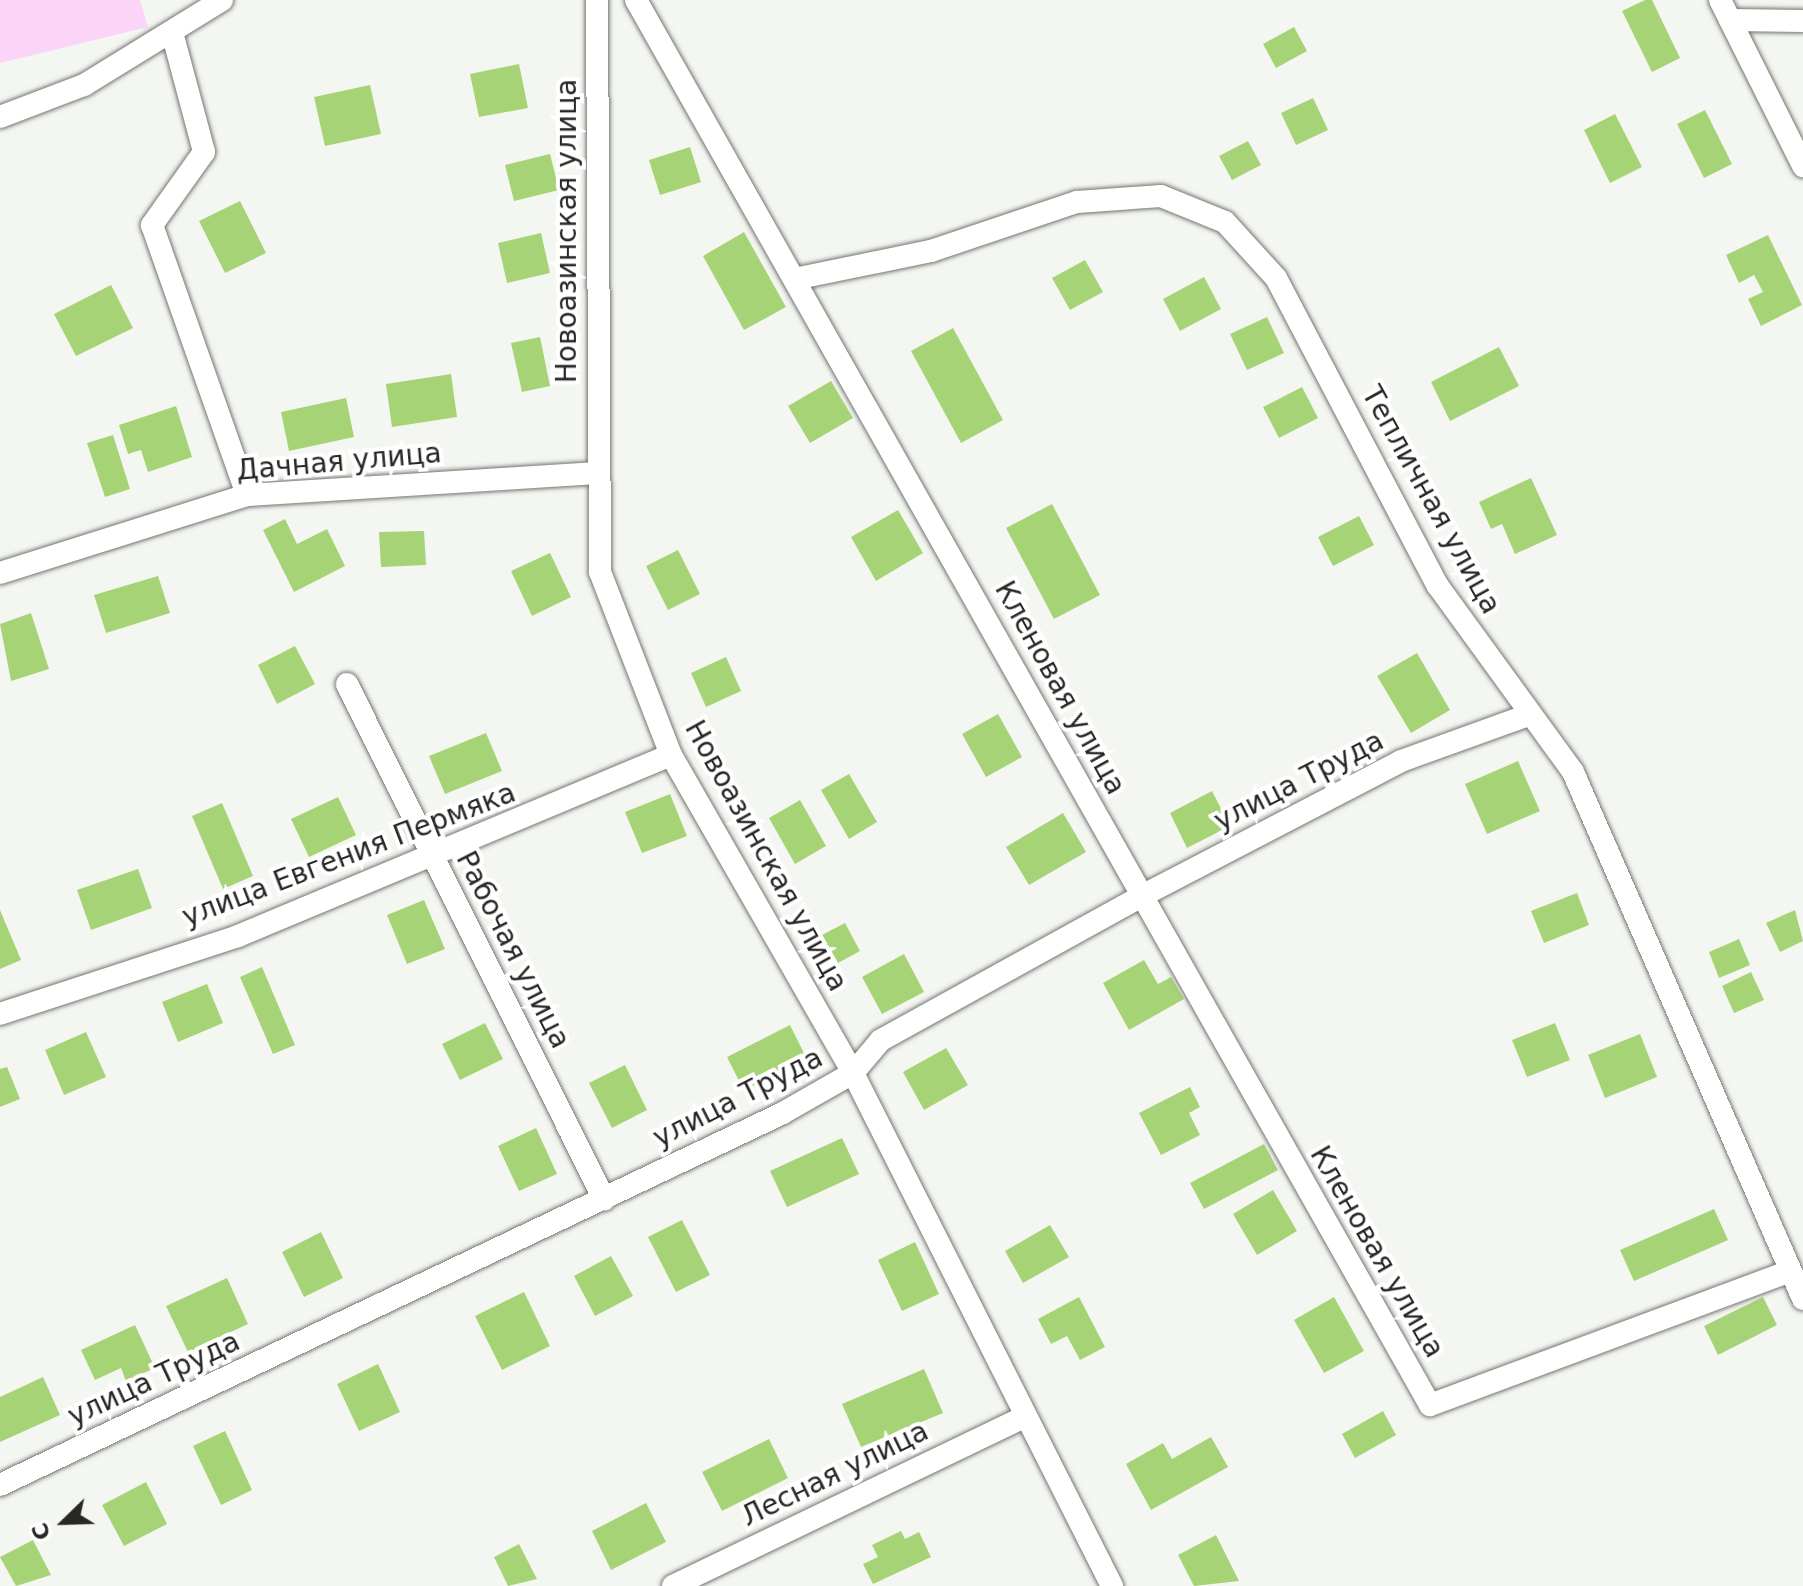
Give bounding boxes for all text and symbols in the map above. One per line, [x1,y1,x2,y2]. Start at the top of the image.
street label: Новоазинская улица [550,79,584,383]
street label: Тепличная улица [1354,380,1508,620]
street label: Дачная улица [235,436,443,488]
street label: Кленовая улица [987,575,1133,801]
street label: Новоазинская улица [678,715,854,997]
street label: улица Труда [1209,724,1389,838]
street label: улица Евгения Пермяка [178,776,520,934]
street label: Рабочая улица [449,846,577,1054]
street label: улица Труда [648,1041,828,1155]
street label: Кленовая улица [1303,1140,1451,1364]
street label: улица Труда [63,1325,245,1433]
street label: Лесная улица [736,1414,934,1534]
north arrow [24,1482,104,1562]
text: С [27,1519,56,1544]

